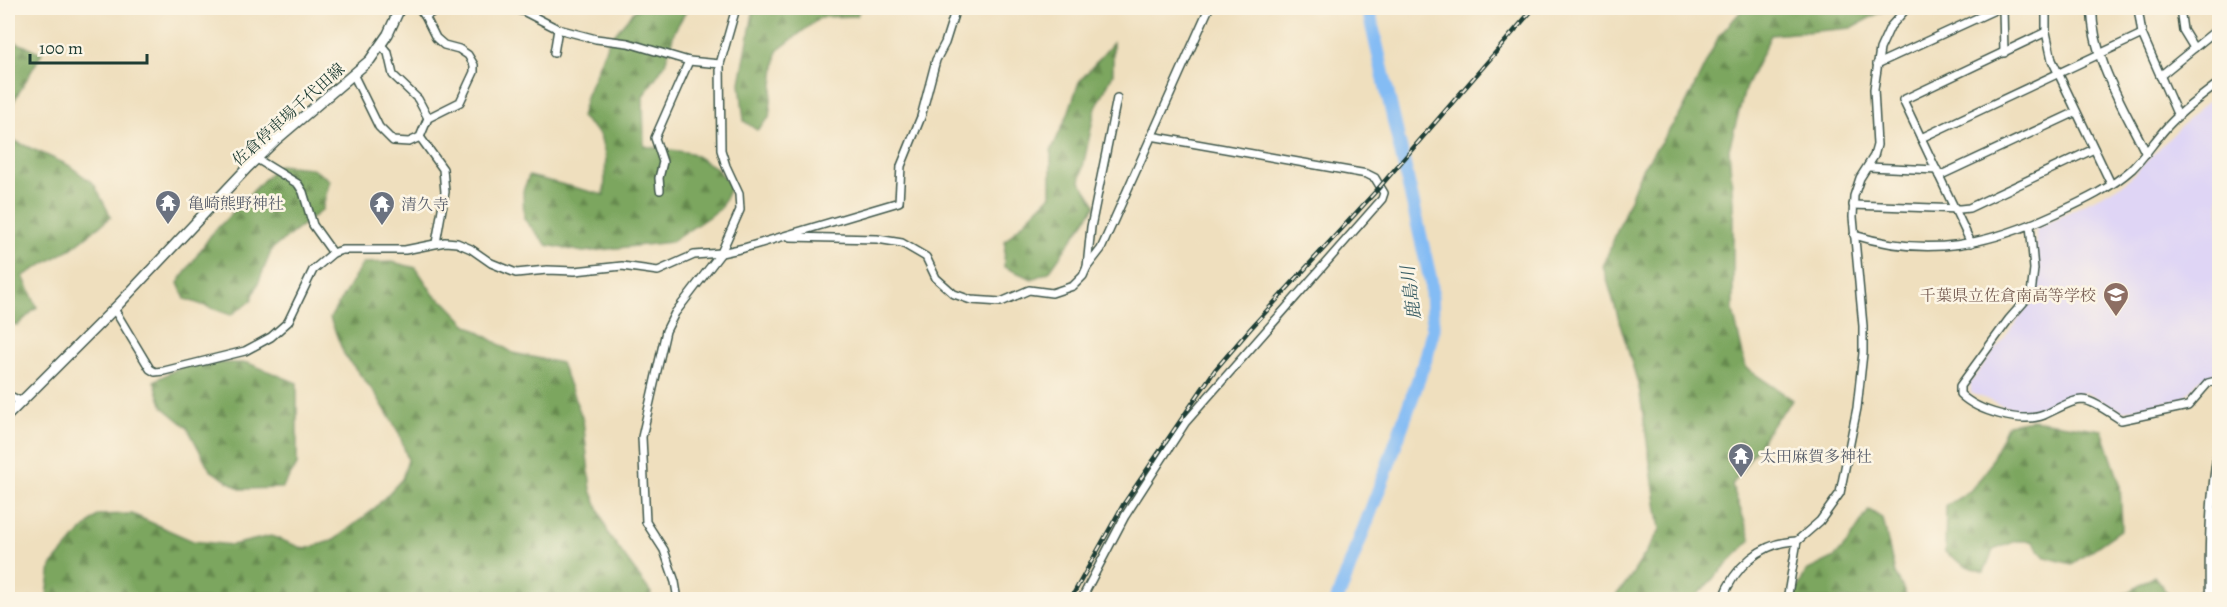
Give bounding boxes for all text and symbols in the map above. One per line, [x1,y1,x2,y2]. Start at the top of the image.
scale bar [30,27,147,65]
text: 100 m [39,36,83,60]
street label: 佐倉停車場千代田線 [228,58,350,171]
temple icon: 亀崎熊野神社 [153,188,183,226]
temple icon: 清久寺 [367,189,397,227]
place label: 亀崎熊野神社 [188,193,284,215]
place label: 清久寺 [401,194,449,216]
water label: 鹿島川 [1396,263,1426,321]
school or university icon: 千葉県立佐倉南高等学校 [2101,280,2131,318]
place label: 千葉県立佐倉南高等学校 [1920,285,2096,307]
temple icon: 太田麻賀多神社 [1726,441,1756,479]
place label: 太田麻賀多神社 [1760,446,1872,468]

